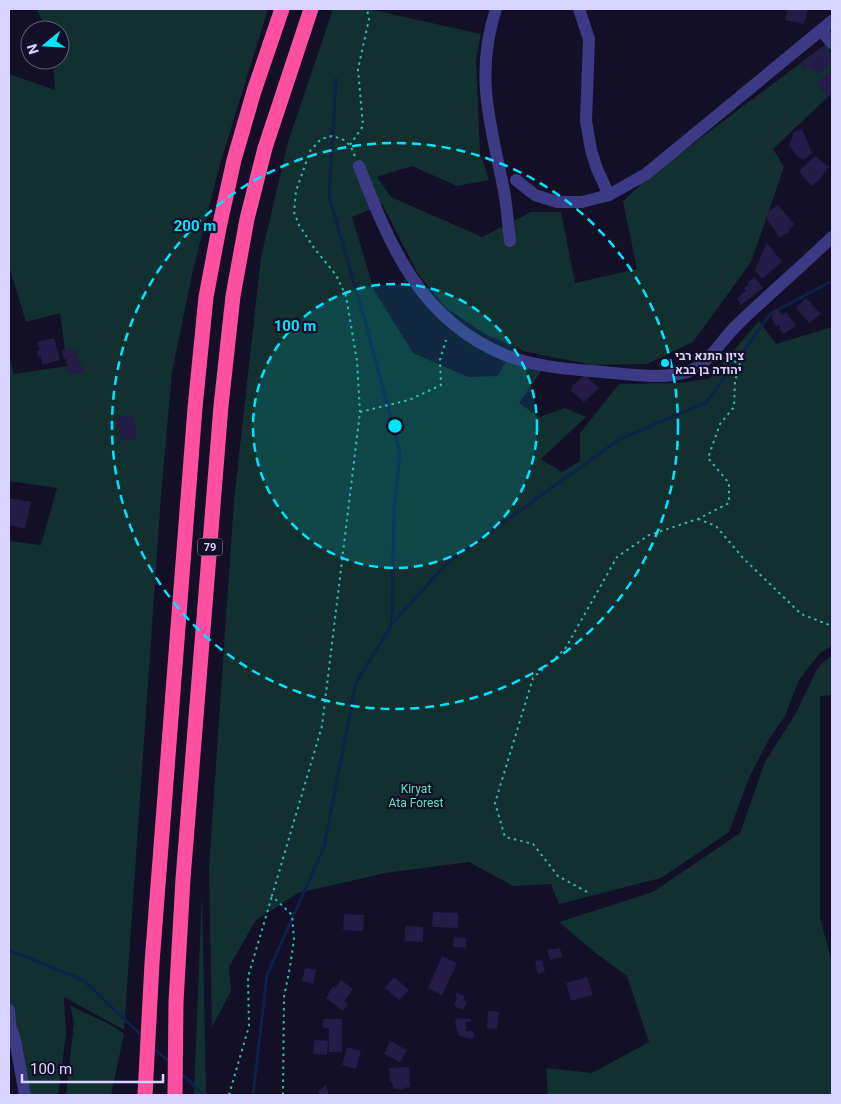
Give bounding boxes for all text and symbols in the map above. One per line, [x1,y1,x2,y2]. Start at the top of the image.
north arrow [20,20,70,70]
text: N [23,42,42,56]
text: 200 m [174,217,216,235]
text: 100 m [274,317,316,335]
place label: ציון התנא רבי יהודה בן בבא [675,349,744,377]
marker: ציון התנא רבי יהודה בן בבא [659,357,671,369]
centre of rings [386,417,404,435]
road number: 79 [198,538,222,556]
park label: Kiryat Ata Forest [389,782,444,810]
scale bar [22,1052,164,1084]
text: 100 m [30,1060,72,1078]

